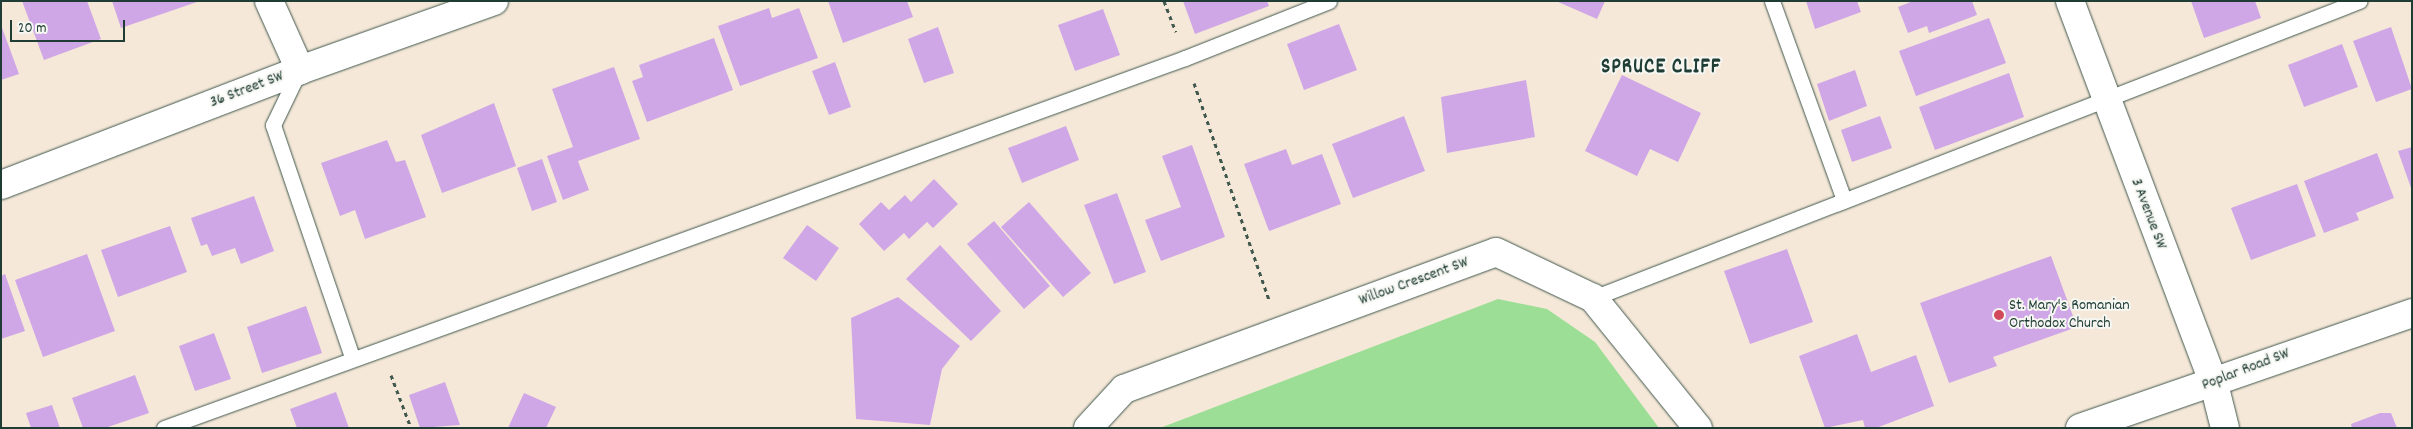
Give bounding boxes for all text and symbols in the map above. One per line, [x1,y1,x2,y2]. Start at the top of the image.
scale bar [12,10,128,42]
text: 20 m [18,18,46,40]
district label: SPRUCE CLIFF [1599,55,1723,81]
street label: 36 Street SW [207,67,287,113]
street label: 3 Avenue SW [2126,176,2170,252]
street label: Willow Crescent SW [1357,253,1471,311]
place label: St. Mary's Romanian Orthodox Church [2009,296,2130,334]
marker: St. Mary's Romanian Orthodox Church [1993,309,2005,321]
street label: Poplar Road SW [2199,344,2293,396]

